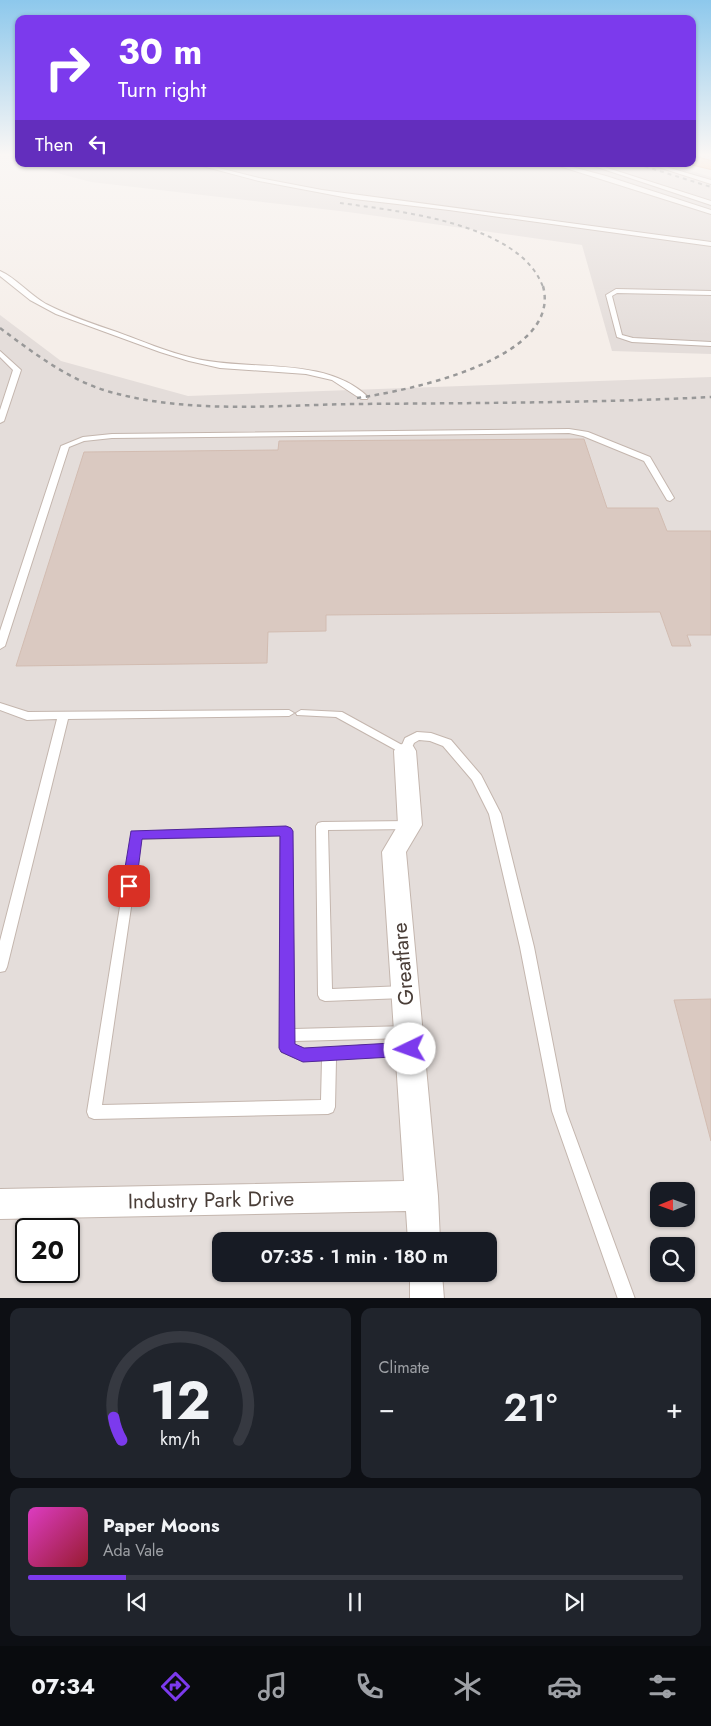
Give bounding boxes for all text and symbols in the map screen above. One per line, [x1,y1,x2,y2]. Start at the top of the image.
text: 30 m [118,27,202,77]
icon: right [35,35,100,100]
text: Turn right [118,73,206,105]
icon: left [84,130,112,158]
text: Then [35,131,74,158]
pin [108,865,150,907]
icon: arrive [115,872,143,900]
street label: Greatfare [384,921,422,1007]
position arrow [383,1022,435,1074]
north arrow [650,1182,695,1228]
map controls [650,1182,695,1282]
street label: Industry Park Drive [128,1184,295,1216]
speed limit sign: 20 [15,1218,80,1283]
button: search [650,1237,695,1282]
text: 07:35 · 1 min · 180 m [261,1243,448,1270]
text: Climate [379,1356,430,1379]
text: 12 [150,1363,211,1439]
text: 21° [504,1380,557,1435]
text: − [379,1388,395,1429]
text: + [666,1388,683,1429]
text: km/h [160,1426,200,1452]
text: Paper Moons [103,1512,220,1539]
text: Ada Vale [103,1539,164,1562]
icon: previous [123,1588,151,1616]
icon: pause [341,1588,369,1616]
icon: next [560,1588,588,1616]
icon: directions [158,1669,193,1704]
icon: music [255,1669,290,1704]
icon: phone [352,1669,387,1704]
icon: climate [450,1669,485,1704]
icon: car [547,1669,582,1704]
icon: filters [645,1669,680,1704]
text: 07:34 [31,1670,95,1702]

